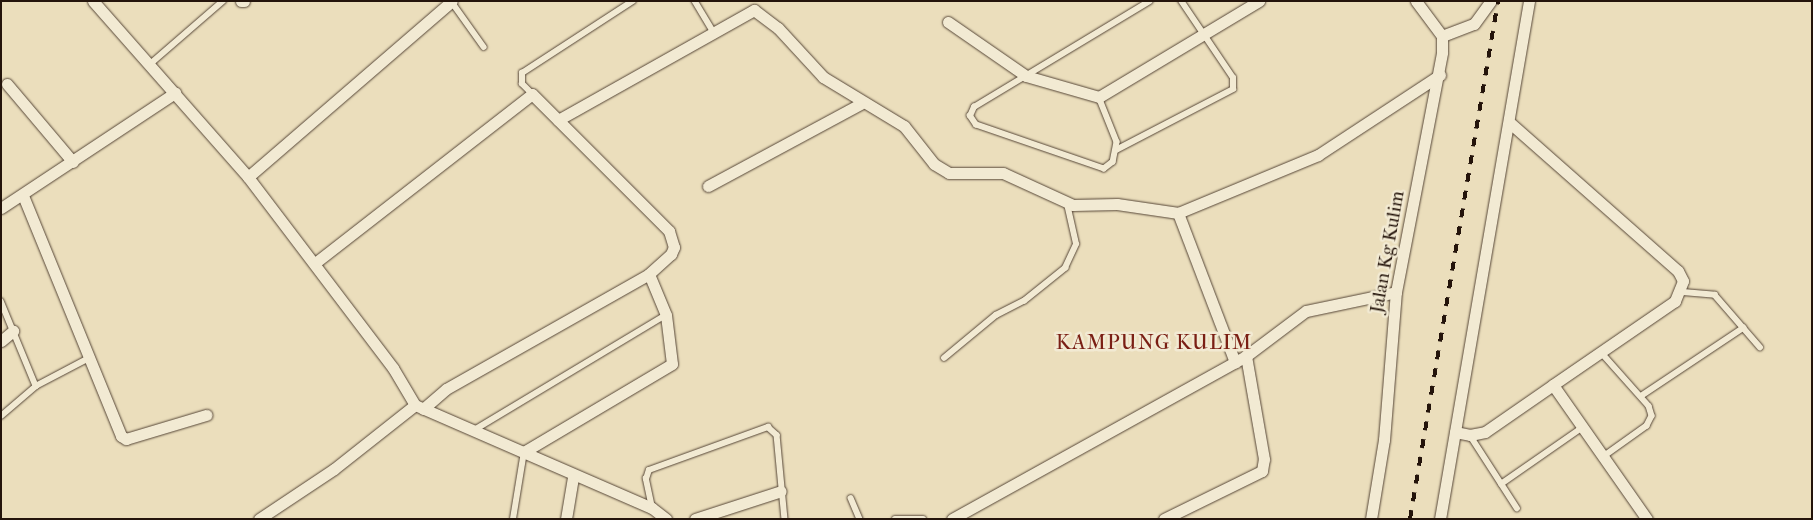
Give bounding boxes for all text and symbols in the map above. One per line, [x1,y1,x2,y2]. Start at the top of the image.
street label: Jalan Kg Kulim [1366,189,1410,315]
district label: KAMPUNG KULIM [1054,329,1254,355]

